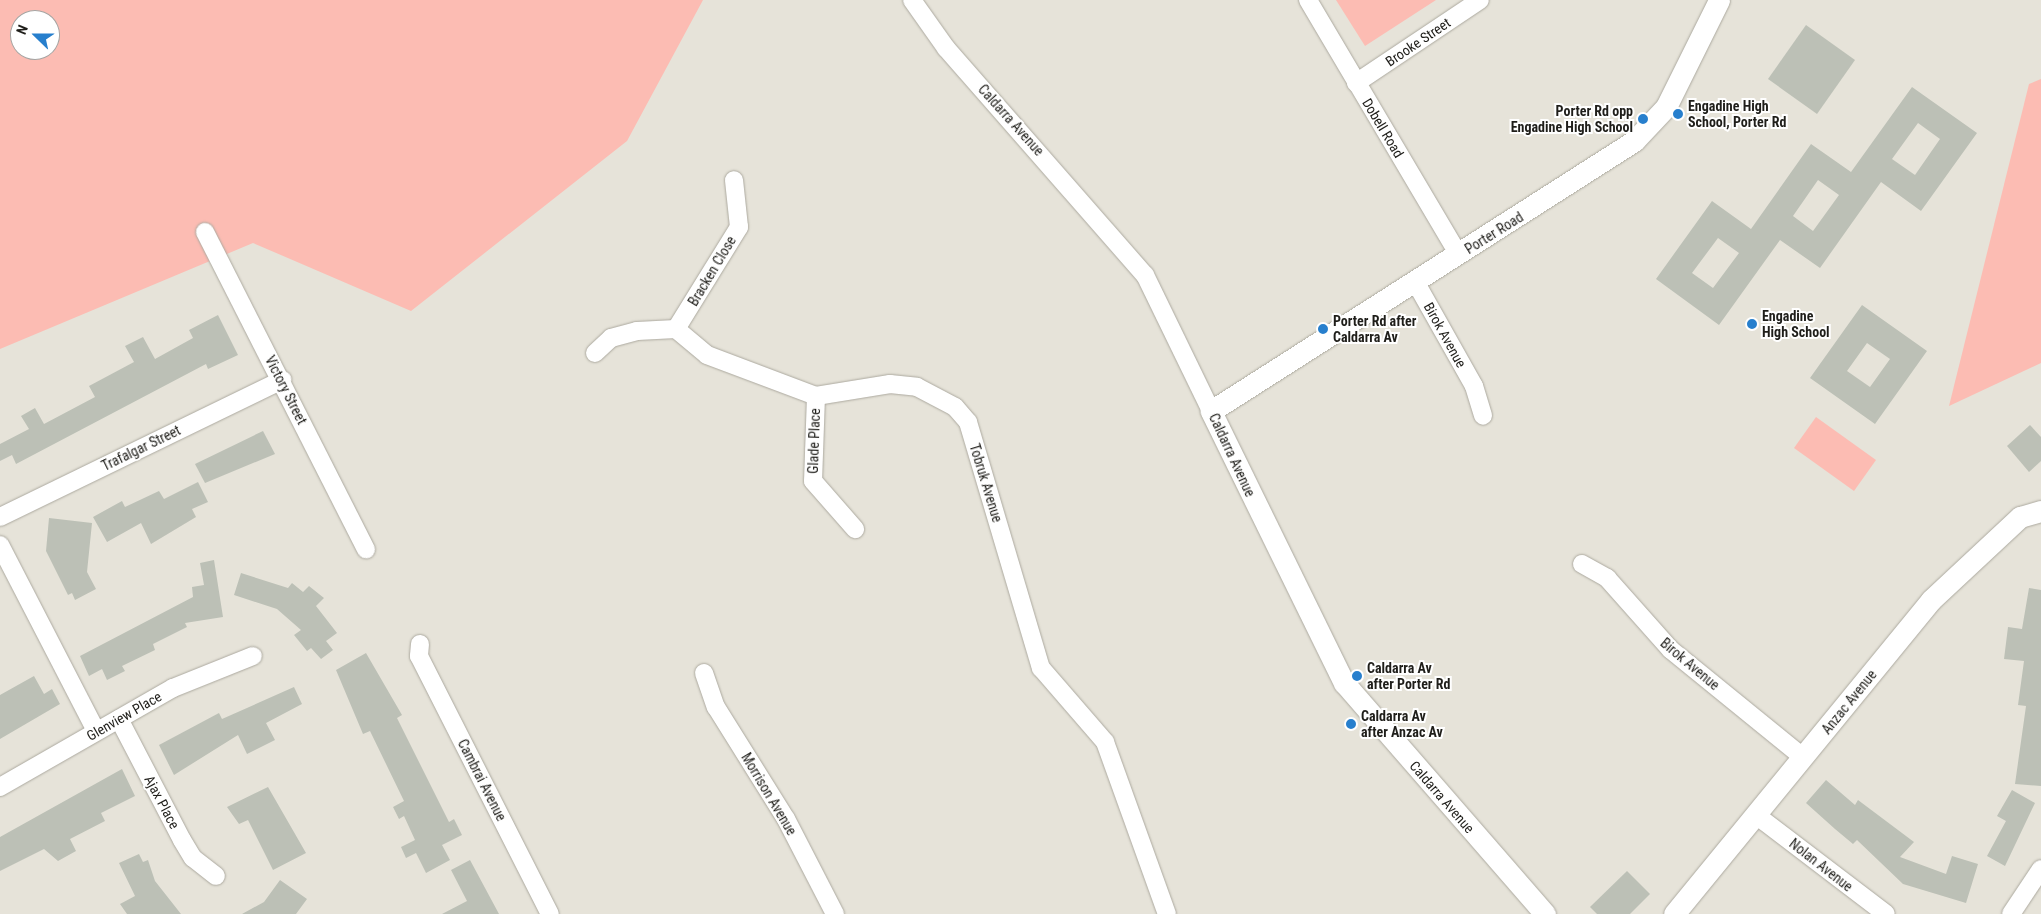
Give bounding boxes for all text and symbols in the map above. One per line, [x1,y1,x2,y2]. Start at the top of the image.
north arrow [10,10,60,60]
street label: Brooke Street [1382,14,1454,70]
text: N [13,23,31,37]
street label: Caldarra Avenue [975,81,1047,159]
street label: Dobell Road [1359,95,1407,161]
place label: Engadine High School, Porter Rd [1688,98,1786,130]
place label: Porter Rd opp Engadine High School [1511,103,1633,136]
marker: Engadine High School, Porter Rd [1672,108,1684,120]
marker: Porter Rd opp Engadine High School [1637,113,1649,125]
street label: Porter Road [1462,208,1526,258]
street label: Bracken Close [685,233,739,309]
street label: Birok Avenue [1420,300,1470,370]
place label: Engadine High School [1762,308,1830,341]
place label: Porter Rd after Caldarra Av [1333,313,1416,346]
marker: Engadine High School [1746,318,1758,330]
marker: Porter Rd after Caldarra Av [1317,323,1329,335]
street label: Victory Street [262,353,310,427]
street label: Glade Place [804,408,824,474]
street label: Caldarra Avenue [1205,411,1259,499]
street label: Trafalgar Street [99,422,183,474]
street label: Tobruk Avenue [966,442,1006,524]
street label: Birok Avenue [1657,634,1723,694]
place label: Caldarra Av after Porter Rd [1367,660,1450,692]
street label: Anzac Avenue [1818,667,1880,737]
marker: Caldarra Av after Porter Rd [1351,670,1363,682]
street label: Glenview Place [84,688,164,744]
place label: Caldarra Av after Anzac Av [1361,708,1443,740]
marker: Caldarra Av after Anzac Av [1345,718,1357,730]
street label: Cambrai Avenue [454,736,510,824]
street label: Morrison Avenue [738,750,800,838]
street label: Caldarra Avenue [1406,758,1478,836]
street label: Ajax Place [141,772,183,832]
street label: Nolan Avenue [1786,835,1856,895]

